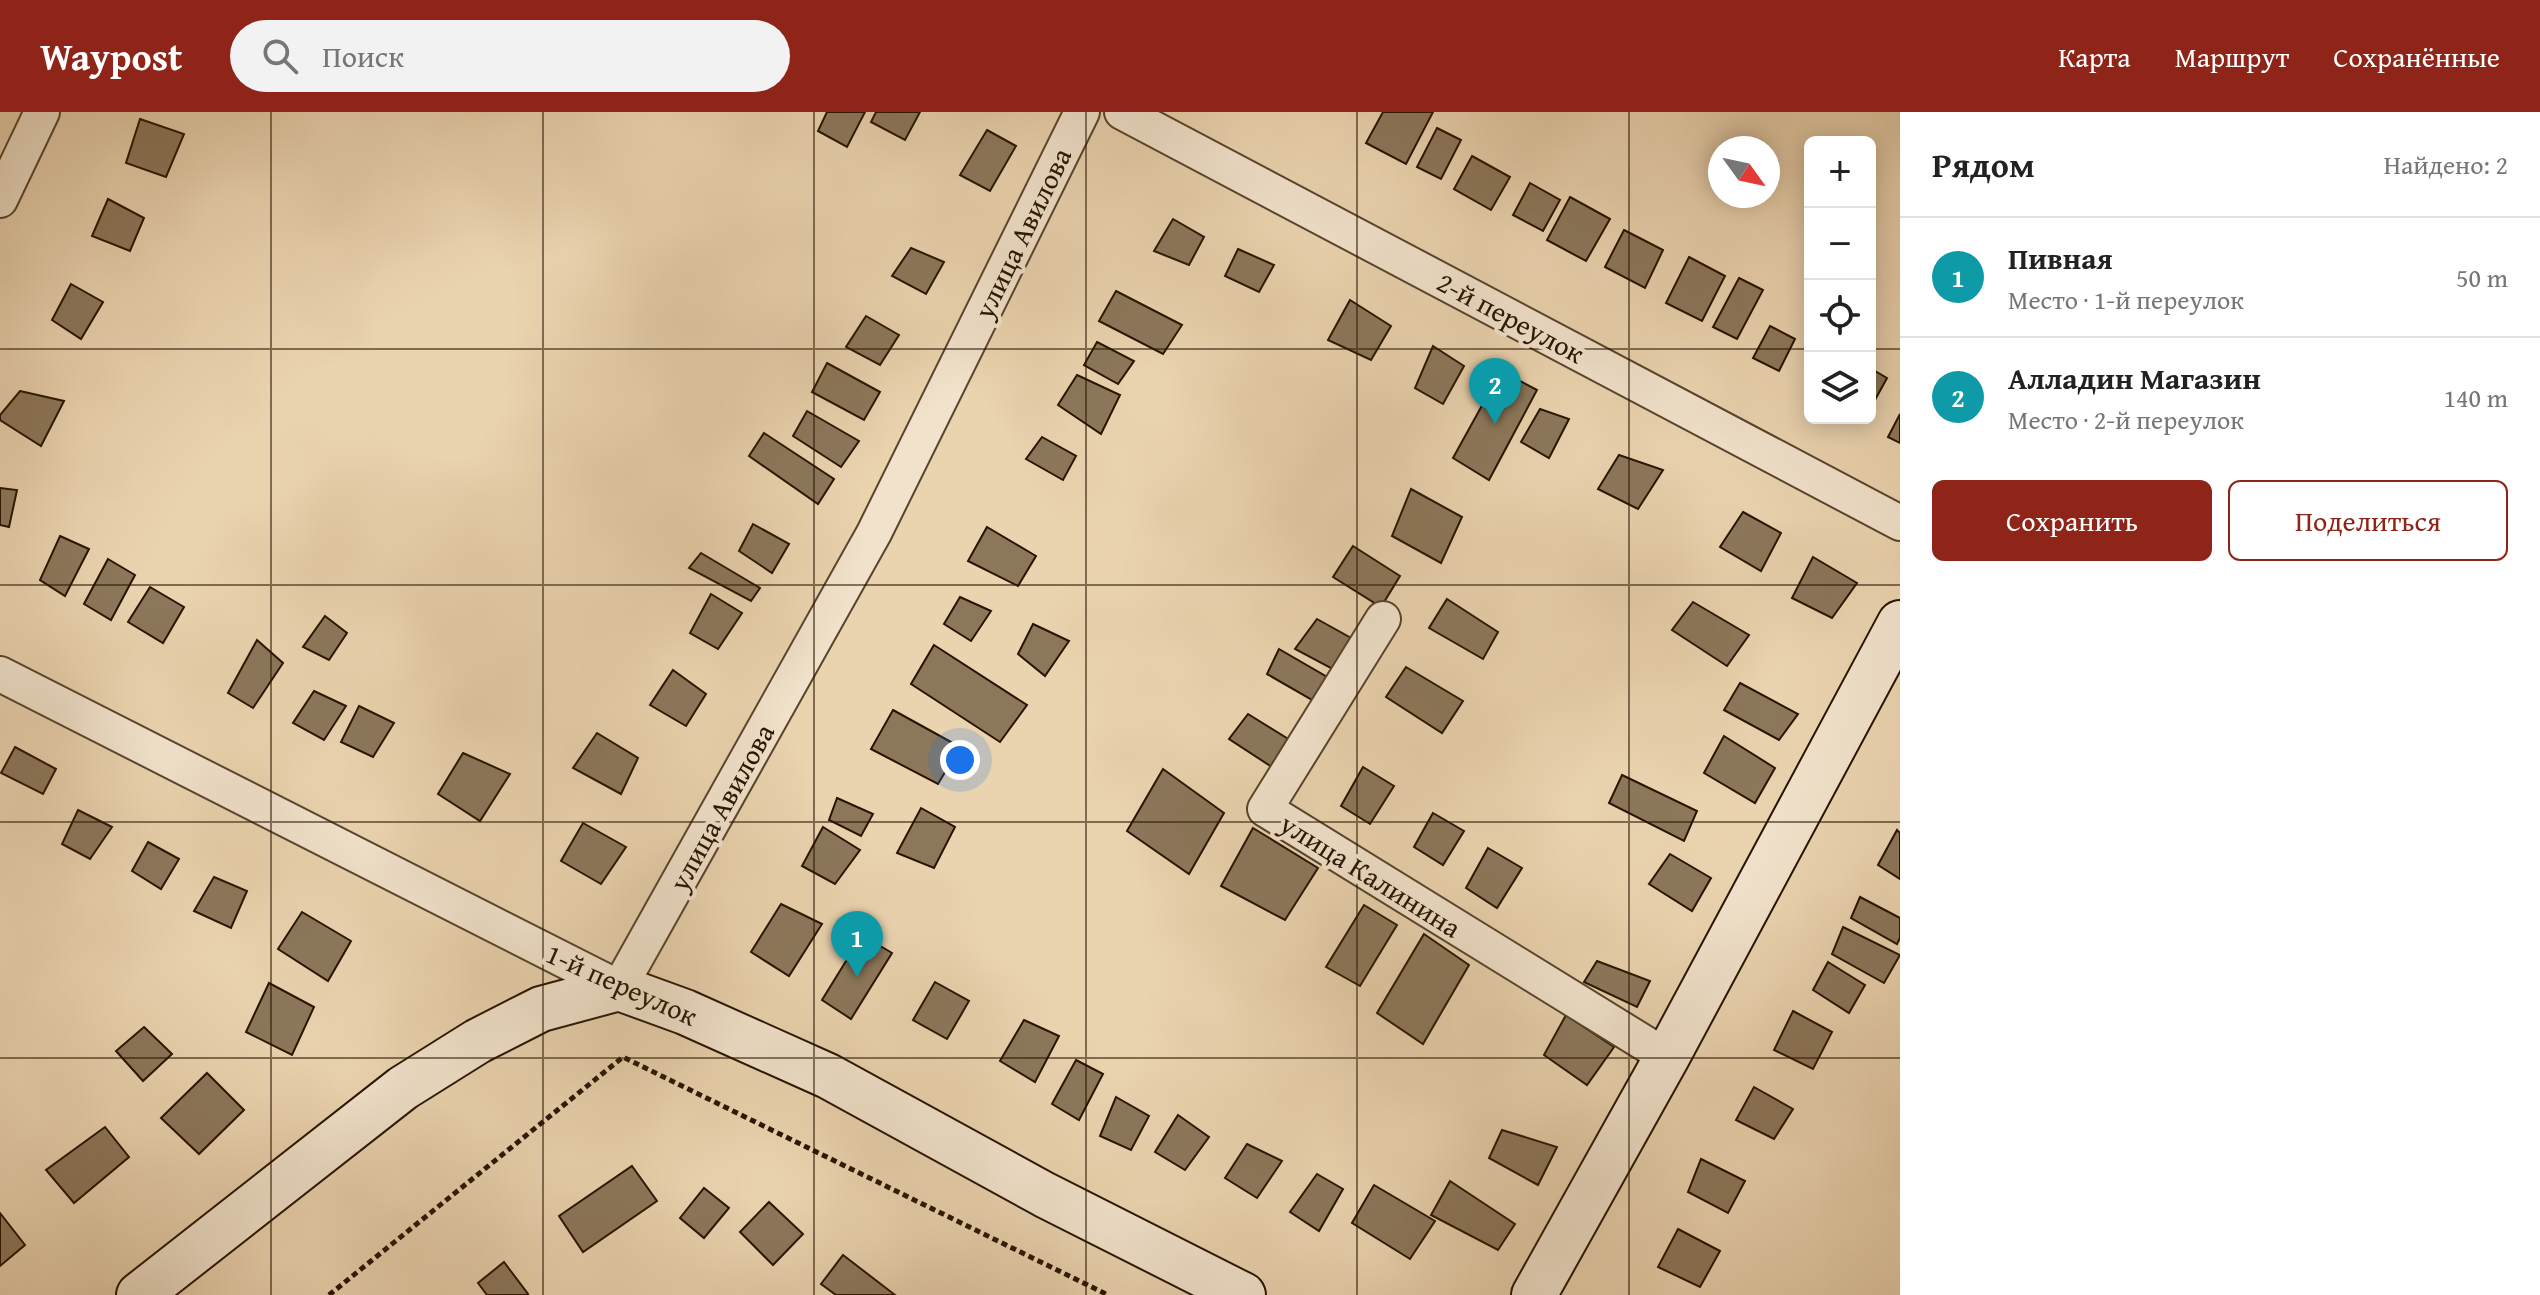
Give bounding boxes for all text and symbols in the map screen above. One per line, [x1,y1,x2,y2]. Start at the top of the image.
search box [230,20,790,92]
text: Waypost [40,28,182,84]
icon: search [258,34,302,78]
text: Поиск [322,34,404,78]
text: Карта [2058,36,2131,77]
text: Маршрут [2175,36,2289,77]
text: Сохранённые [2333,36,2500,77]
north arrow [1708,136,1780,208]
map controls [1804,136,1876,424]
button: + [1804,136,1876,208]
street label: улица Авилова [962,140,1081,326]
text: Рядом [1932,140,2035,189]
text: Найдено: 2 [2384,145,2508,184]
button: − [1804,208,1876,280]
text: Пивная [2008,236,2113,280]
text: 1 [1951,258,1965,297]
text: 50 m [2456,258,2508,297]
street label: 2-й переулок [1430,261,1592,373]
button: locate [1804,280,1876,352]
text: Место · 1-й переулок [2008,280,2244,319]
button: layers [1804,352,1876,424]
text: Алладин Магазин [2008,356,2261,400]
pin: 2 [1469,358,1521,424]
text: 2 [1951,378,1965,417]
text: 140 m [2443,378,2508,417]
text: Место · 2-й переулок [2008,400,2244,439]
button: Сохранить [1932,480,2212,561]
button: Поделиться [2228,480,2508,561]
street label: улица Авилова [658,715,784,899]
your location [940,740,980,780]
street label: улица Калинина [1272,802,1470,948]
pin: 1 [831,911,883,977]
street label: 1-й переулок [540,932,705,1036]

